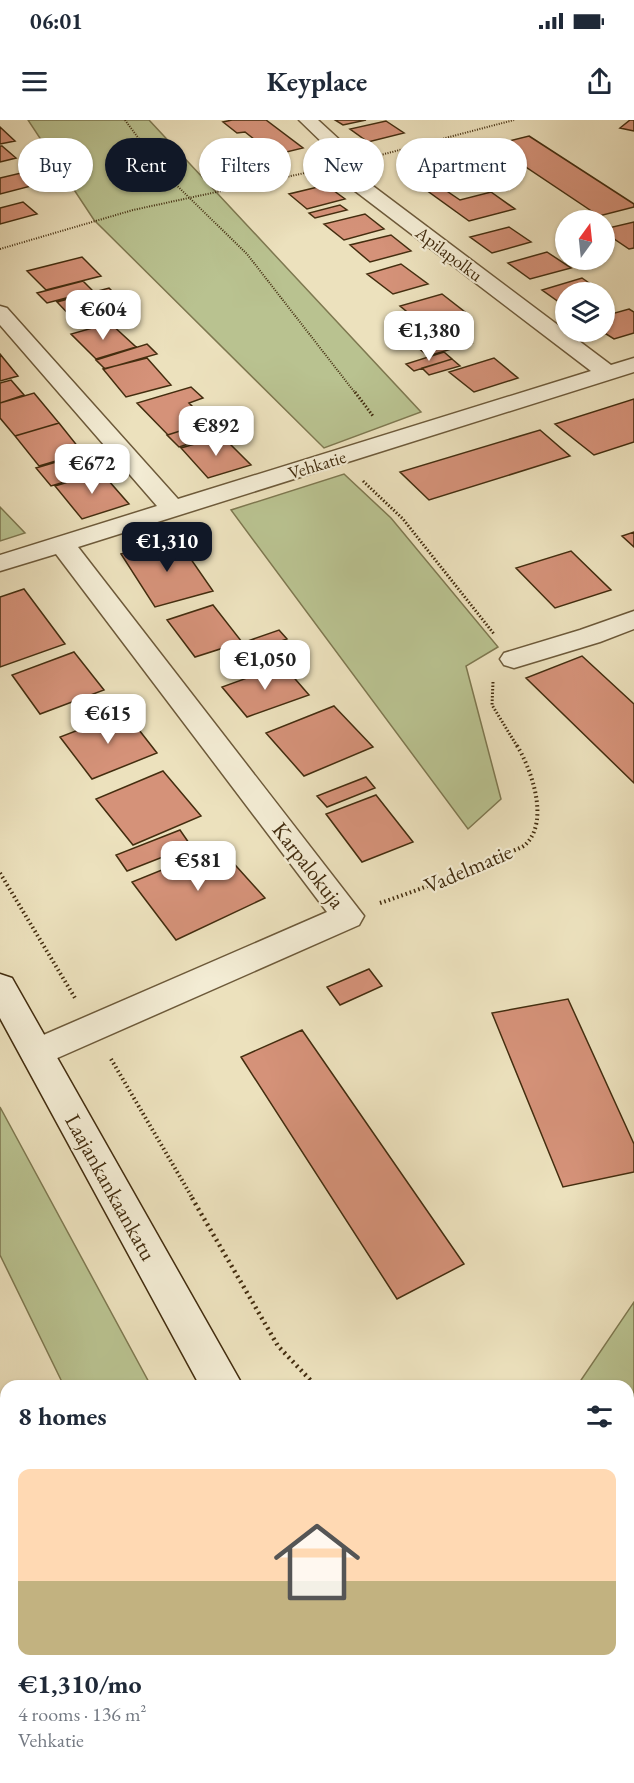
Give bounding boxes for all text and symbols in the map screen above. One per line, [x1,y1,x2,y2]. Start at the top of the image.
text: 06:01 [30,7,83,36]
text: Keyplace [267,64,367,99]
icon: menu [18,65,51,98]
icon: share [583,65,616,98]
chip: Buy [18,138,93,192]
chip: Rent [105,138,187,192]
chip: Filters [199,138,291,192]
chip: New [303,138,384,192]
chip: Apartment [396,138,527,192]
north arrow [555,210,615,270]
map controls [555,210,615,342]
street label: Apilapolku [410,220,488,287]
button: layers [555,282,615,342]
pin: €604 [67,290,139,341]
text: €604 [80,296,126,322]
pin: €1,380 [380,311,478,362]
text: €1,380 [398,317,460,343]
pin: €892 [180,406,252,457]
text: €892 [193,412,239,438]
pin: €672 [56,444,128,495]
street label: Vehkatie [285,445,349,484]
text: €672 [69,450,115,476]
pin: €1,310 [118,522,216,573]
text: €1,310 [136,528,198,554]
pin: €1,050 [216,640,314,691]
text: €1,050 [234,646,296,672]
pin: €615 [72,694,144,745]
text: €615 [85,700,131,726]
street label: Karpalokuja [266,816,352,915]
street label: Vadelmatie [420,837,517,900]
pin: €581 [162,841,234,892]
text: €581 [175,847,221,873]
street label: Laajankankaankatu [58,1109,163,1266]
text: 8 homes [18,1399,107,1433]
icon: filters [583,1400,616,1433]
icon: home [263,1508,371,1616]
text: €1,310/mo [18,1667,142,1701]
text: 4 rooms · 136 m² [18,1701,146,1727]
text: Vehkatie [18,1727,84,1753]

